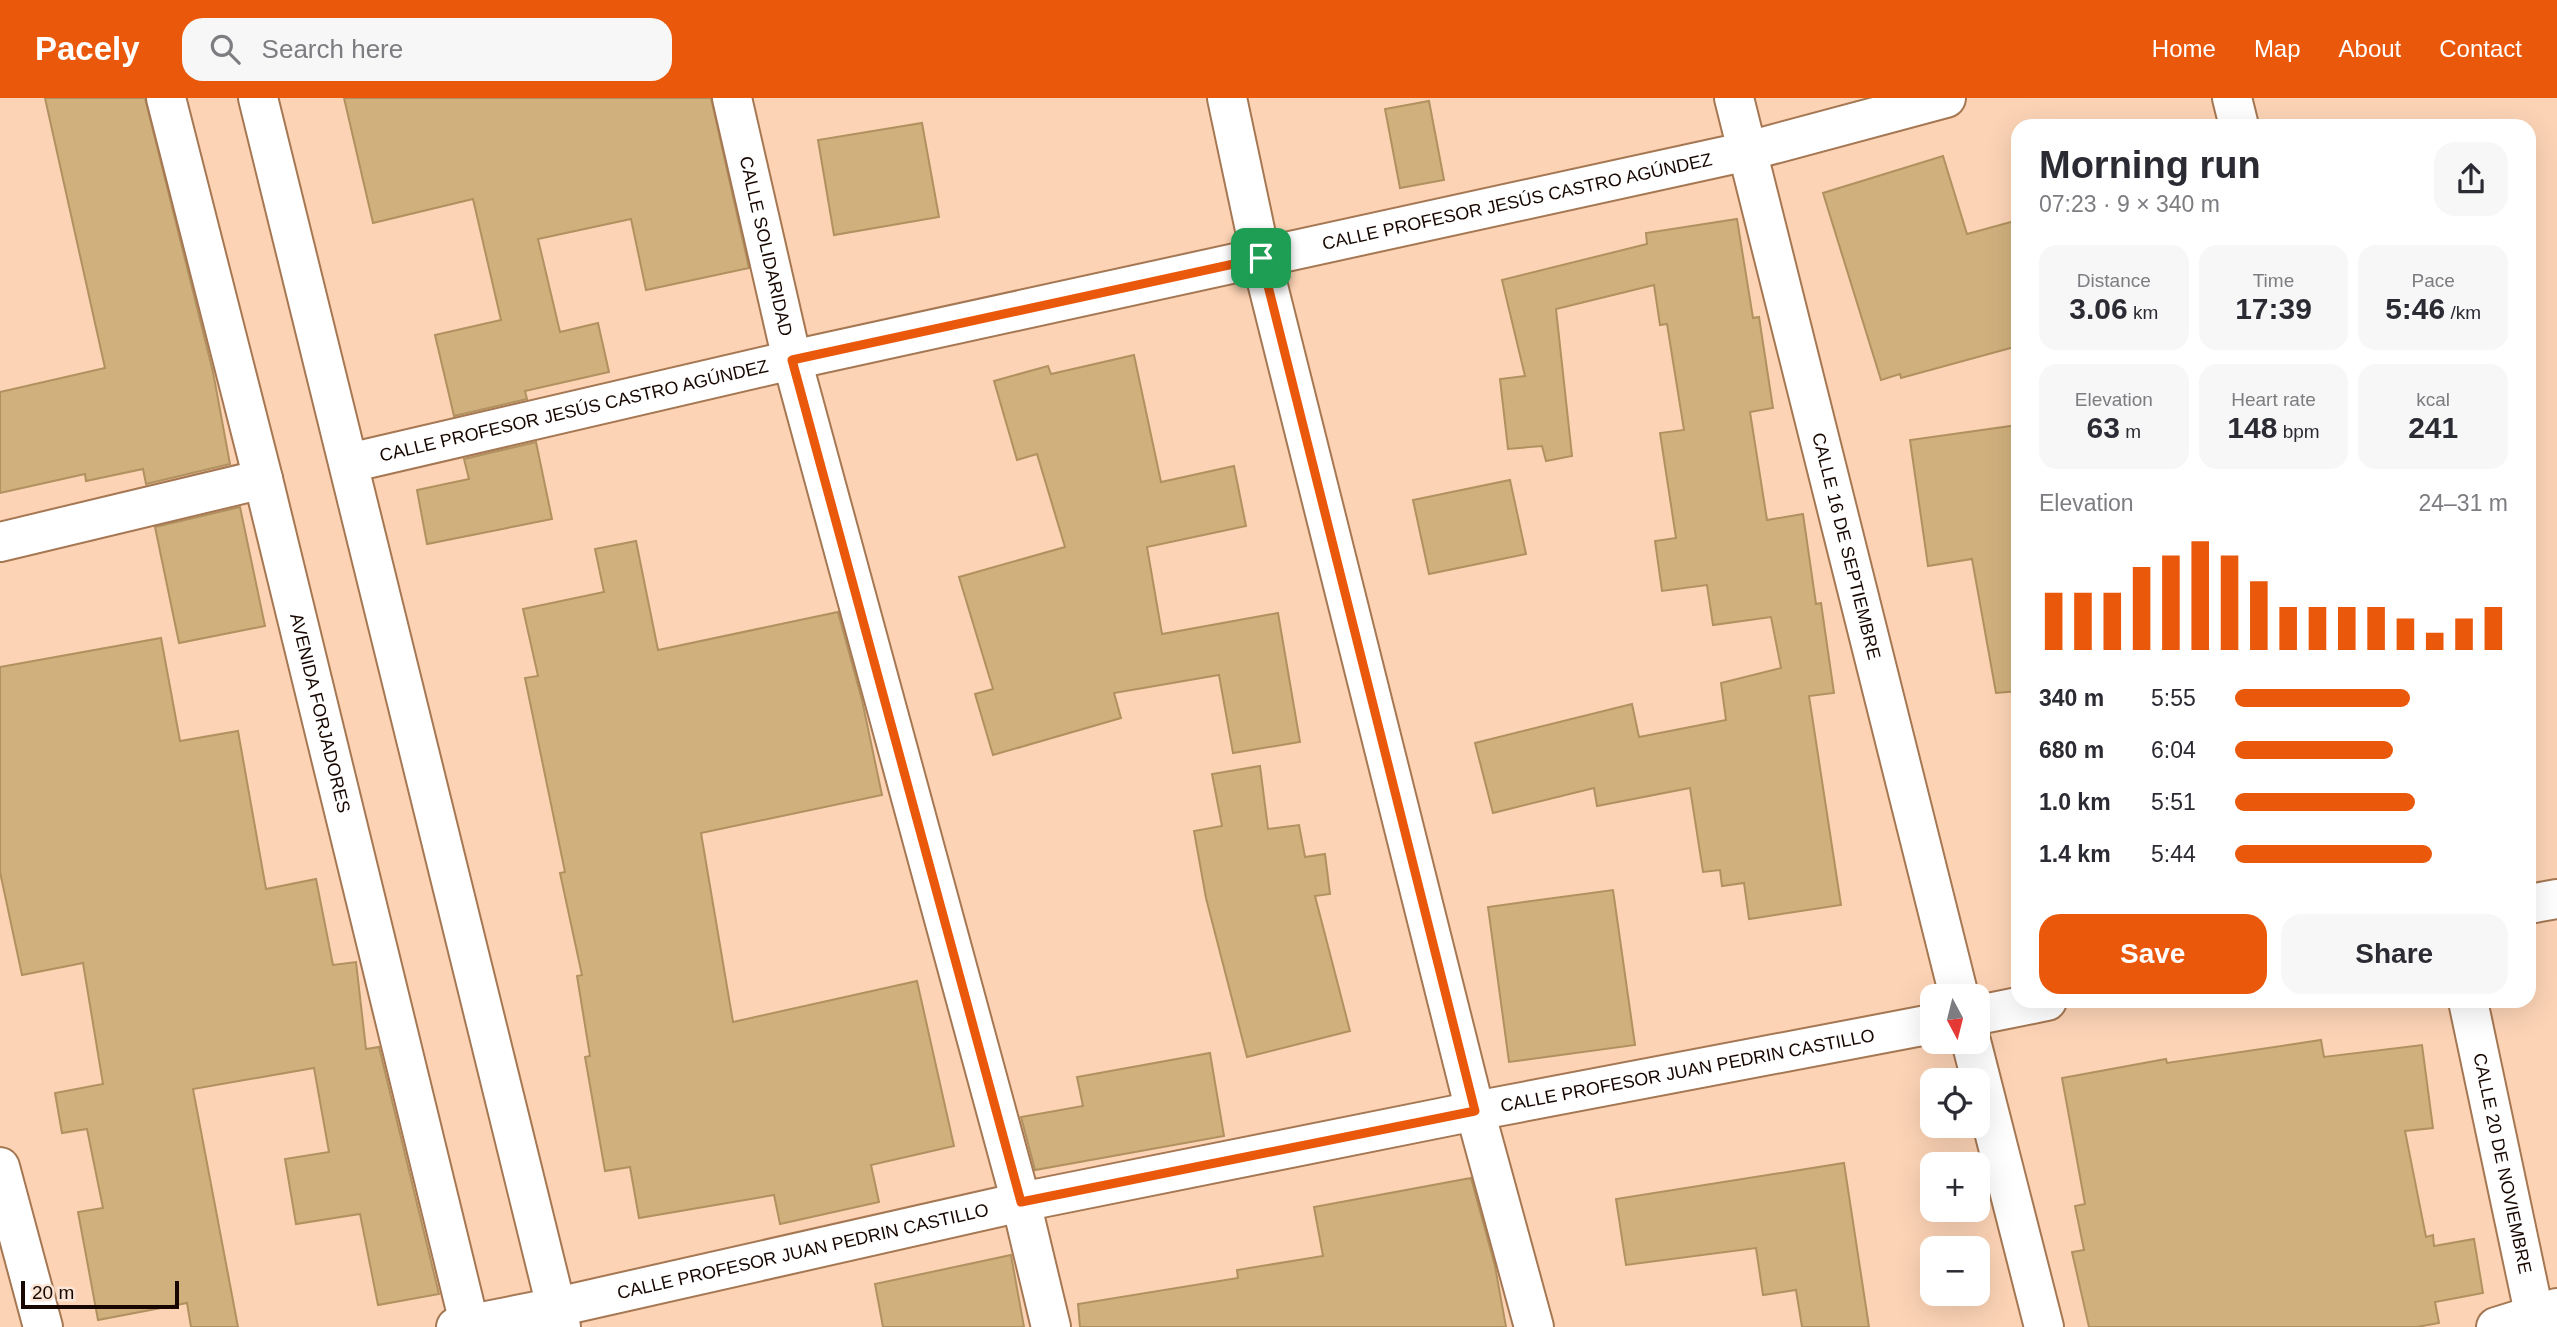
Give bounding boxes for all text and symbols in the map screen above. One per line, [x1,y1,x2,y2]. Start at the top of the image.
search box [182,18,672,81]
text: Pacely [35,30,140,67]
icon: search [206,30,244,68]
text: Search here [262,34,403,64]
text: Home [2152,35,2216,62]
text: Map [2254,35,2301,62]
text: About [2339,35,2401,62]
text: Contact [2439,35,2522,62]
button: share [2434,142,2508,216]
text: Morning run [2039,144,2261,186]
street label: CALLE PROFESOR JESÚS CASTRO AGÚNDEZ [1320,149,1714,254]
street label: CALLE SOLIDARIDAD [736,154,796,338]
text: 07:23 · 9 × 340 m [2039,191,2220,217]
pin [1231,228,1291,288]
icon: arrive [1242,239,1280,277]
text: Distance [2077,270,2151,291]
text: Time [2253,270,2294,291]
text: Pace [2412,270,2455,291]
text: 3.06 [2069,292,2128,325]
text: 17:39 [2235,292,2312,325]
text: 5:46 [2385,292,2445,325]
text: km [2128,302,2158,323]
text: /km [2445,302,2481,323]
street label: CALLE PROFESOR JESÚS CASTRO AGÚNDEZ [378,356,770,466]
text: Elevation [2075,389,2153,410]
text: Heart rate [2231,389,2316,410]
text: kcal [2416,389,2450,410]
text: 63 [2087,411,2120,444]
text: 148 [2227,411,2277,444]
text: 241 [2408,411,2458,444]
text: m [2120,421,2141,442]
text: bpm [2277,421,2320,442]
street label: CALLE 16 DE SEPTIEMBRE [1808,431,1884,662]
text: Elevation [2039,490,2134,516]
text: 24–31 m [2418,490,2508,516]
street label: AVENIDA FORJADORES [286,611,354,815]
text: 340 m [2039,685,2104,711]
text: 5:55 [2151,685,2196,711]
text: 680 m [2039,737,2104,763]
text: 6:04 [2151,737,2196,763]
text: 1.0 km [2039,789,2111,815]
text: 5:51 [2151,789,2196,815]
text: 1.4 km [2039,841,2111,867]
text: 5:44 [2151,841,2196,867]
button: Save [2039,914,2267,994]
button: Share [2281,914,2508,994]
north arrow [1920,984,1990,1054]
map controls [1920,984,1990,1306]
street label: CALLE PROFESOR JUAN PEDRIN CASTILLO [1499,1025,1876,1116]
street label: CALLE 20 DE NOVIEMBRE [2469,1051,2535,1276]
button: locate [1920,1068,1990,1138]
button: + [1920,1152,1990,1222]
street label: CALLE PROFESOR JUAN PEDRIN CASTILLO [615,1200,991,1303]
button: − [1920,1236,1990,1306]
scale bar [21,1278,178,1310]
text: 20 m [32,1282,74,1303]

